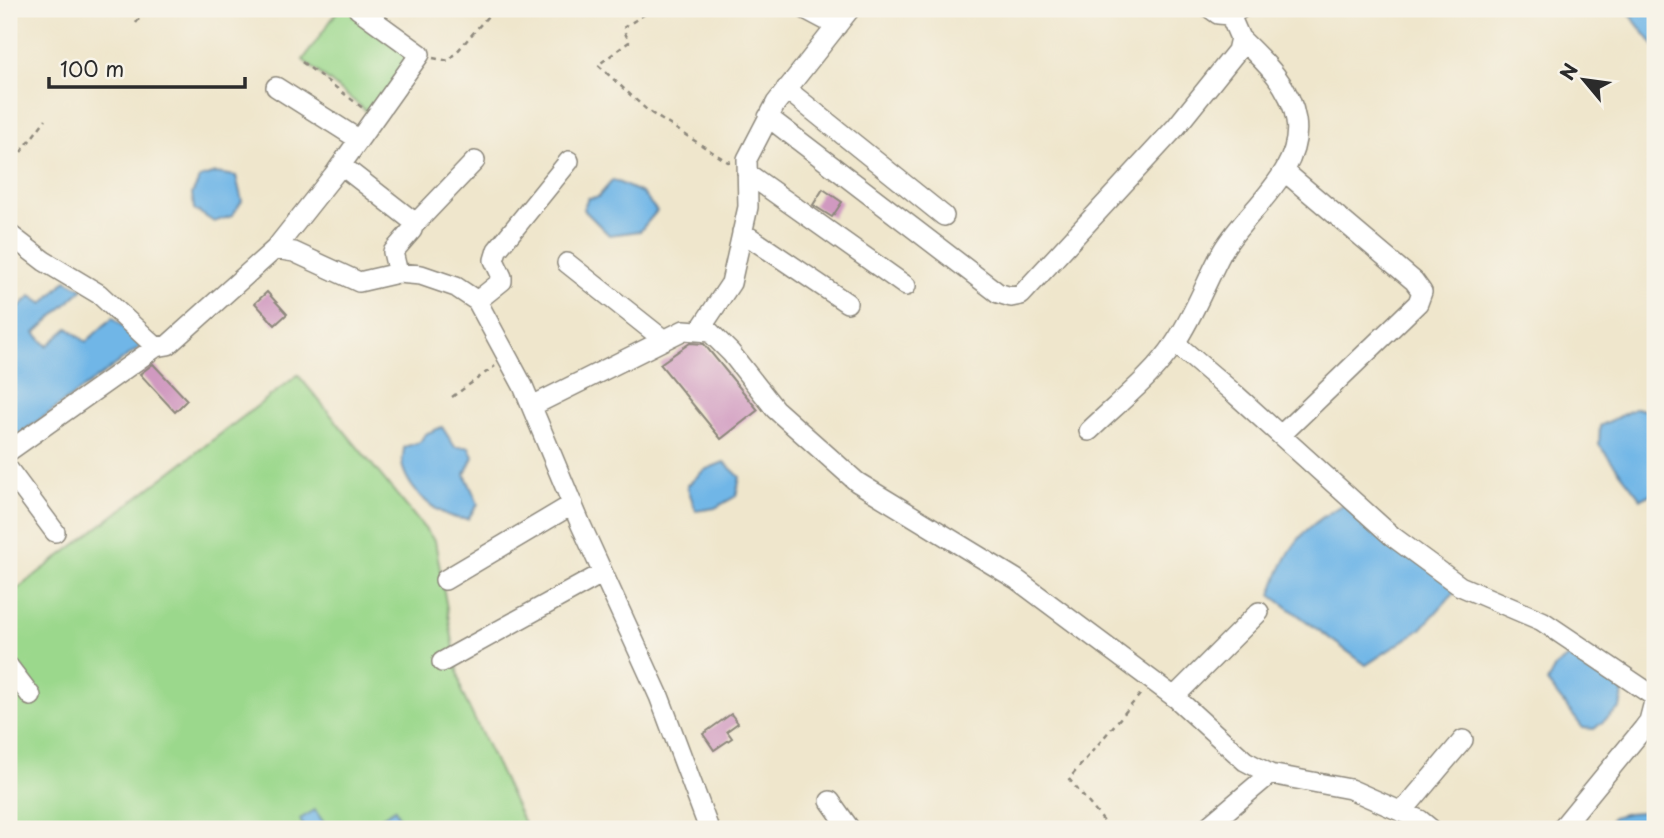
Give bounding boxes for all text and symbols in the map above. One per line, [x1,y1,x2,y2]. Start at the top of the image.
scale bar [49,46,245,90]
north arrow [1548,46,1618,116]
text: 100 m [60,52,124,84]
text: N [1552,58,1584,85]

